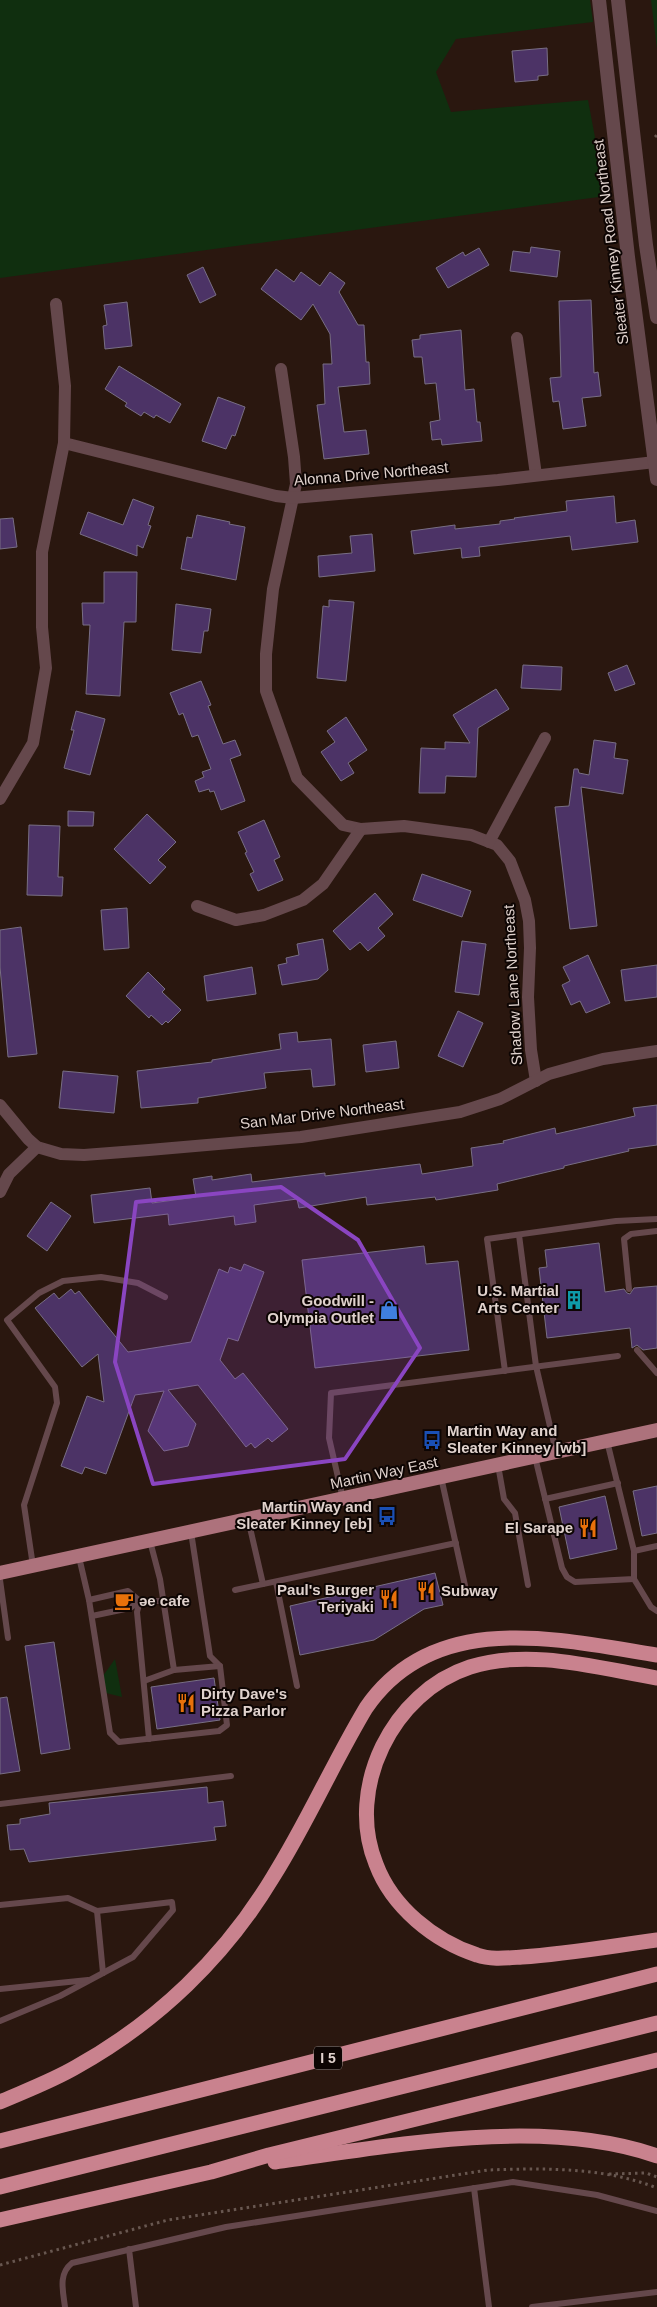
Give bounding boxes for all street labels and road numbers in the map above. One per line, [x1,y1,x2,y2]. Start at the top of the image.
street label: Sleater Kinney Road Northeast [589,138,632,346]
street label: Alonna Drive Northeast [293,458,450,489]
street label: Shadow Lane Northeast [500,903,525,1066]
street label: San Mar Drive Northeast [239,1095,406,1132]
street label: Martin Way East [329,1453,440,1492]
road number: I 5 [314,2046,342,2070]

